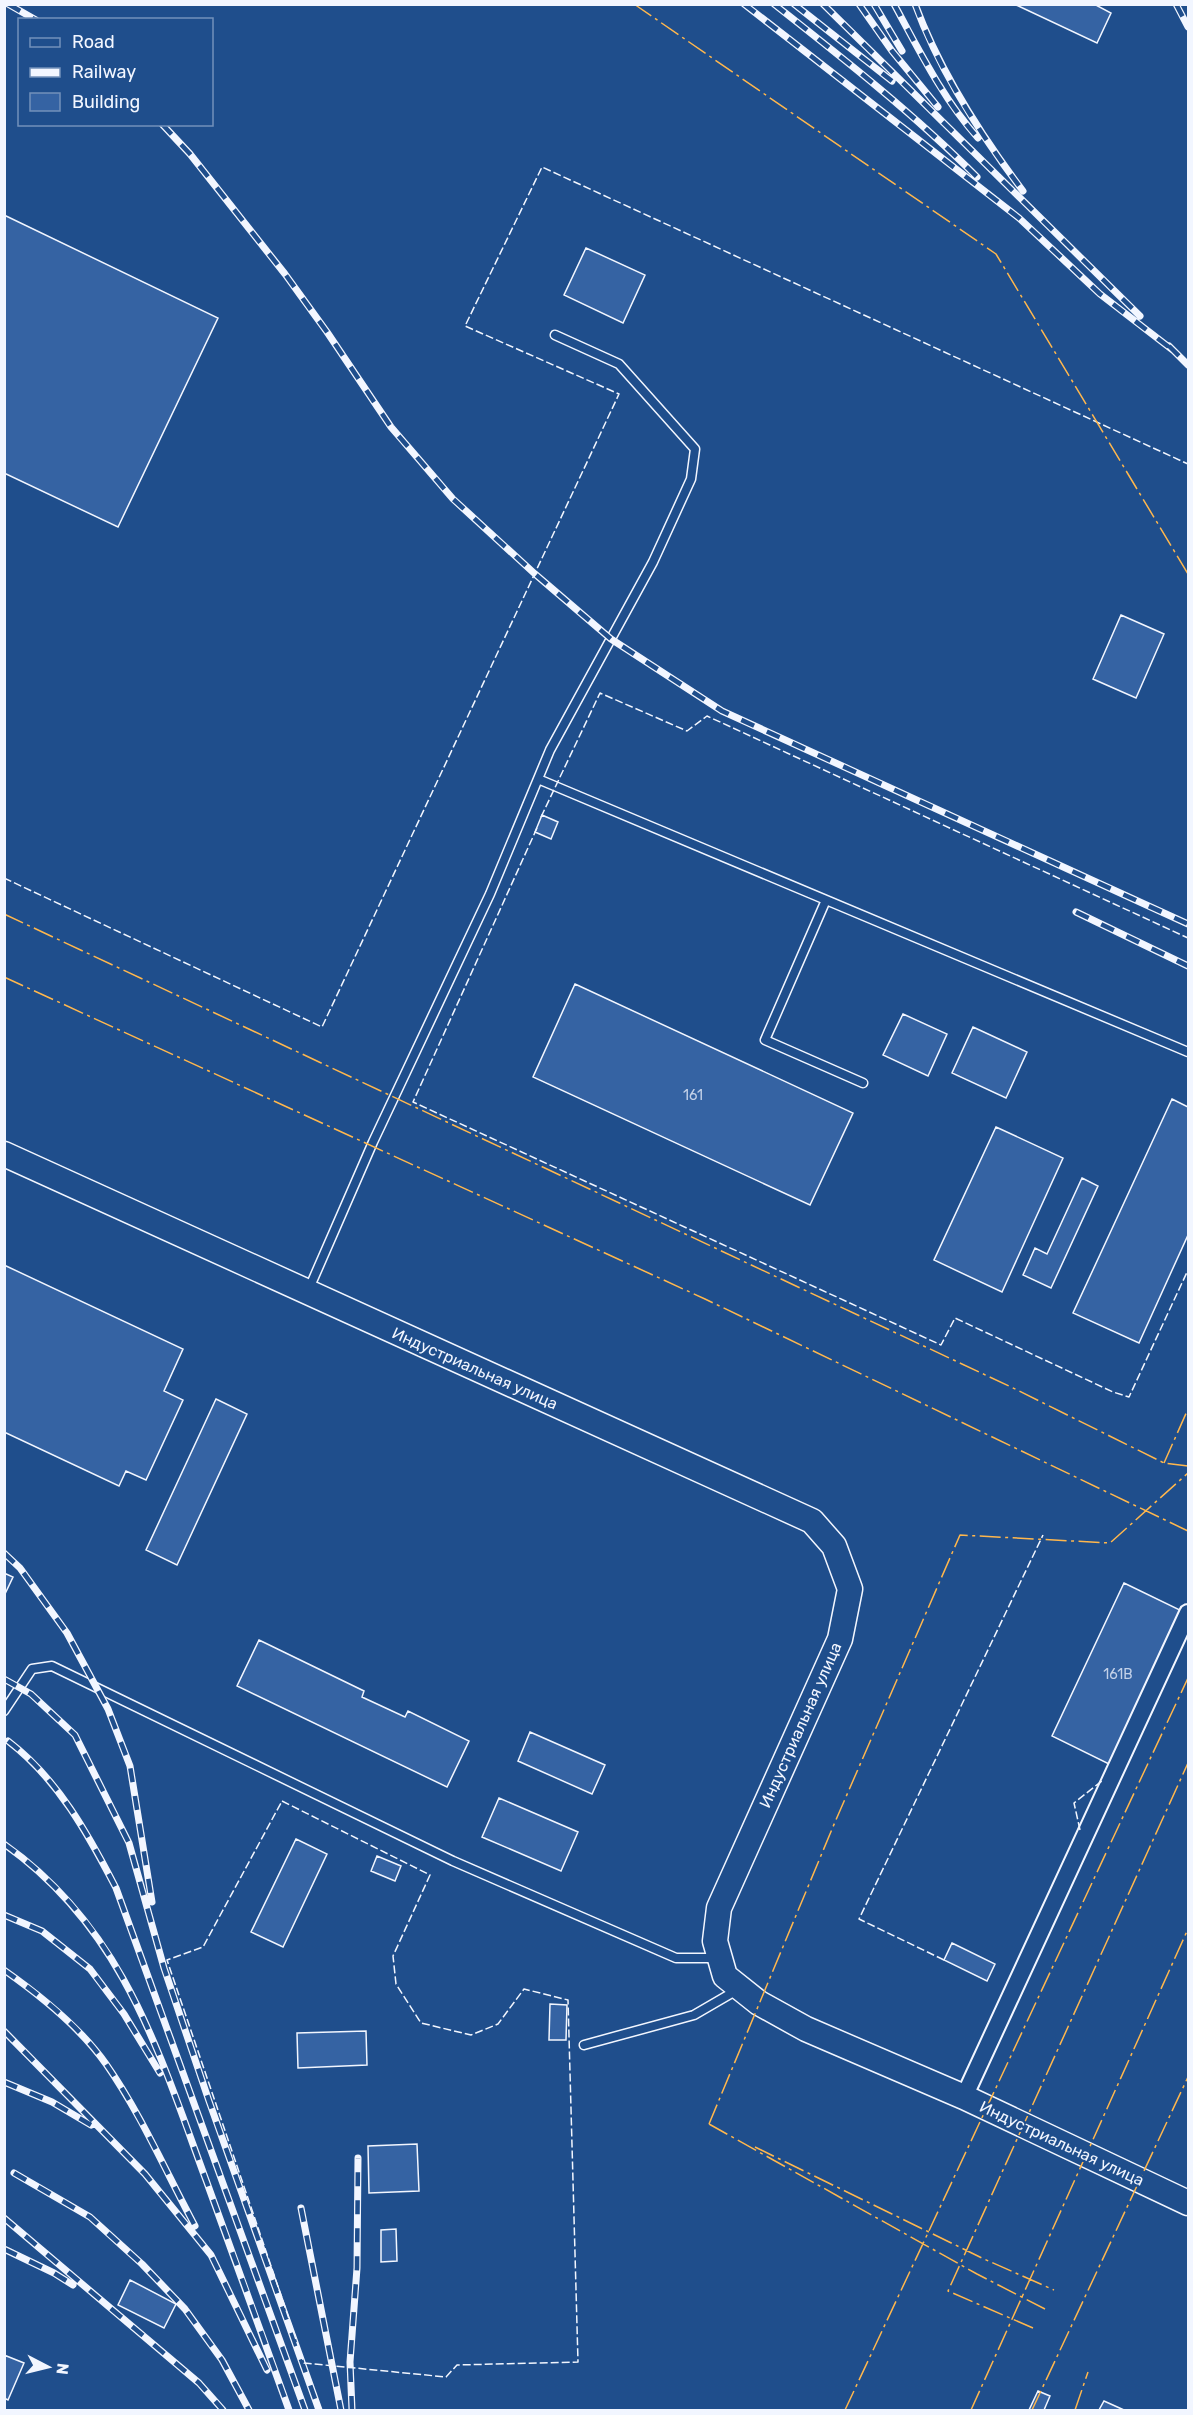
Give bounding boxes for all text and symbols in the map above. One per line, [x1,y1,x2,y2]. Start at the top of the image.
legend [18,18,213,126]
text: Road [72,31,115,53]
text: Railway [72,61,136,83]
text: Building [72,91,140,113]
house number: 161 [683,1087,703,1104]
street label: Индустриальная улица [389,1323,561,1414]
street label: Индустриальная улица [755,1639,846,1811]
house number: 161В [1103,1666,1133,1683]
street label: Индустриальная улица [976,2097,1147,2190]
north arrow [18,2337,78,2397]
text: N [52,2362,73,2376]

